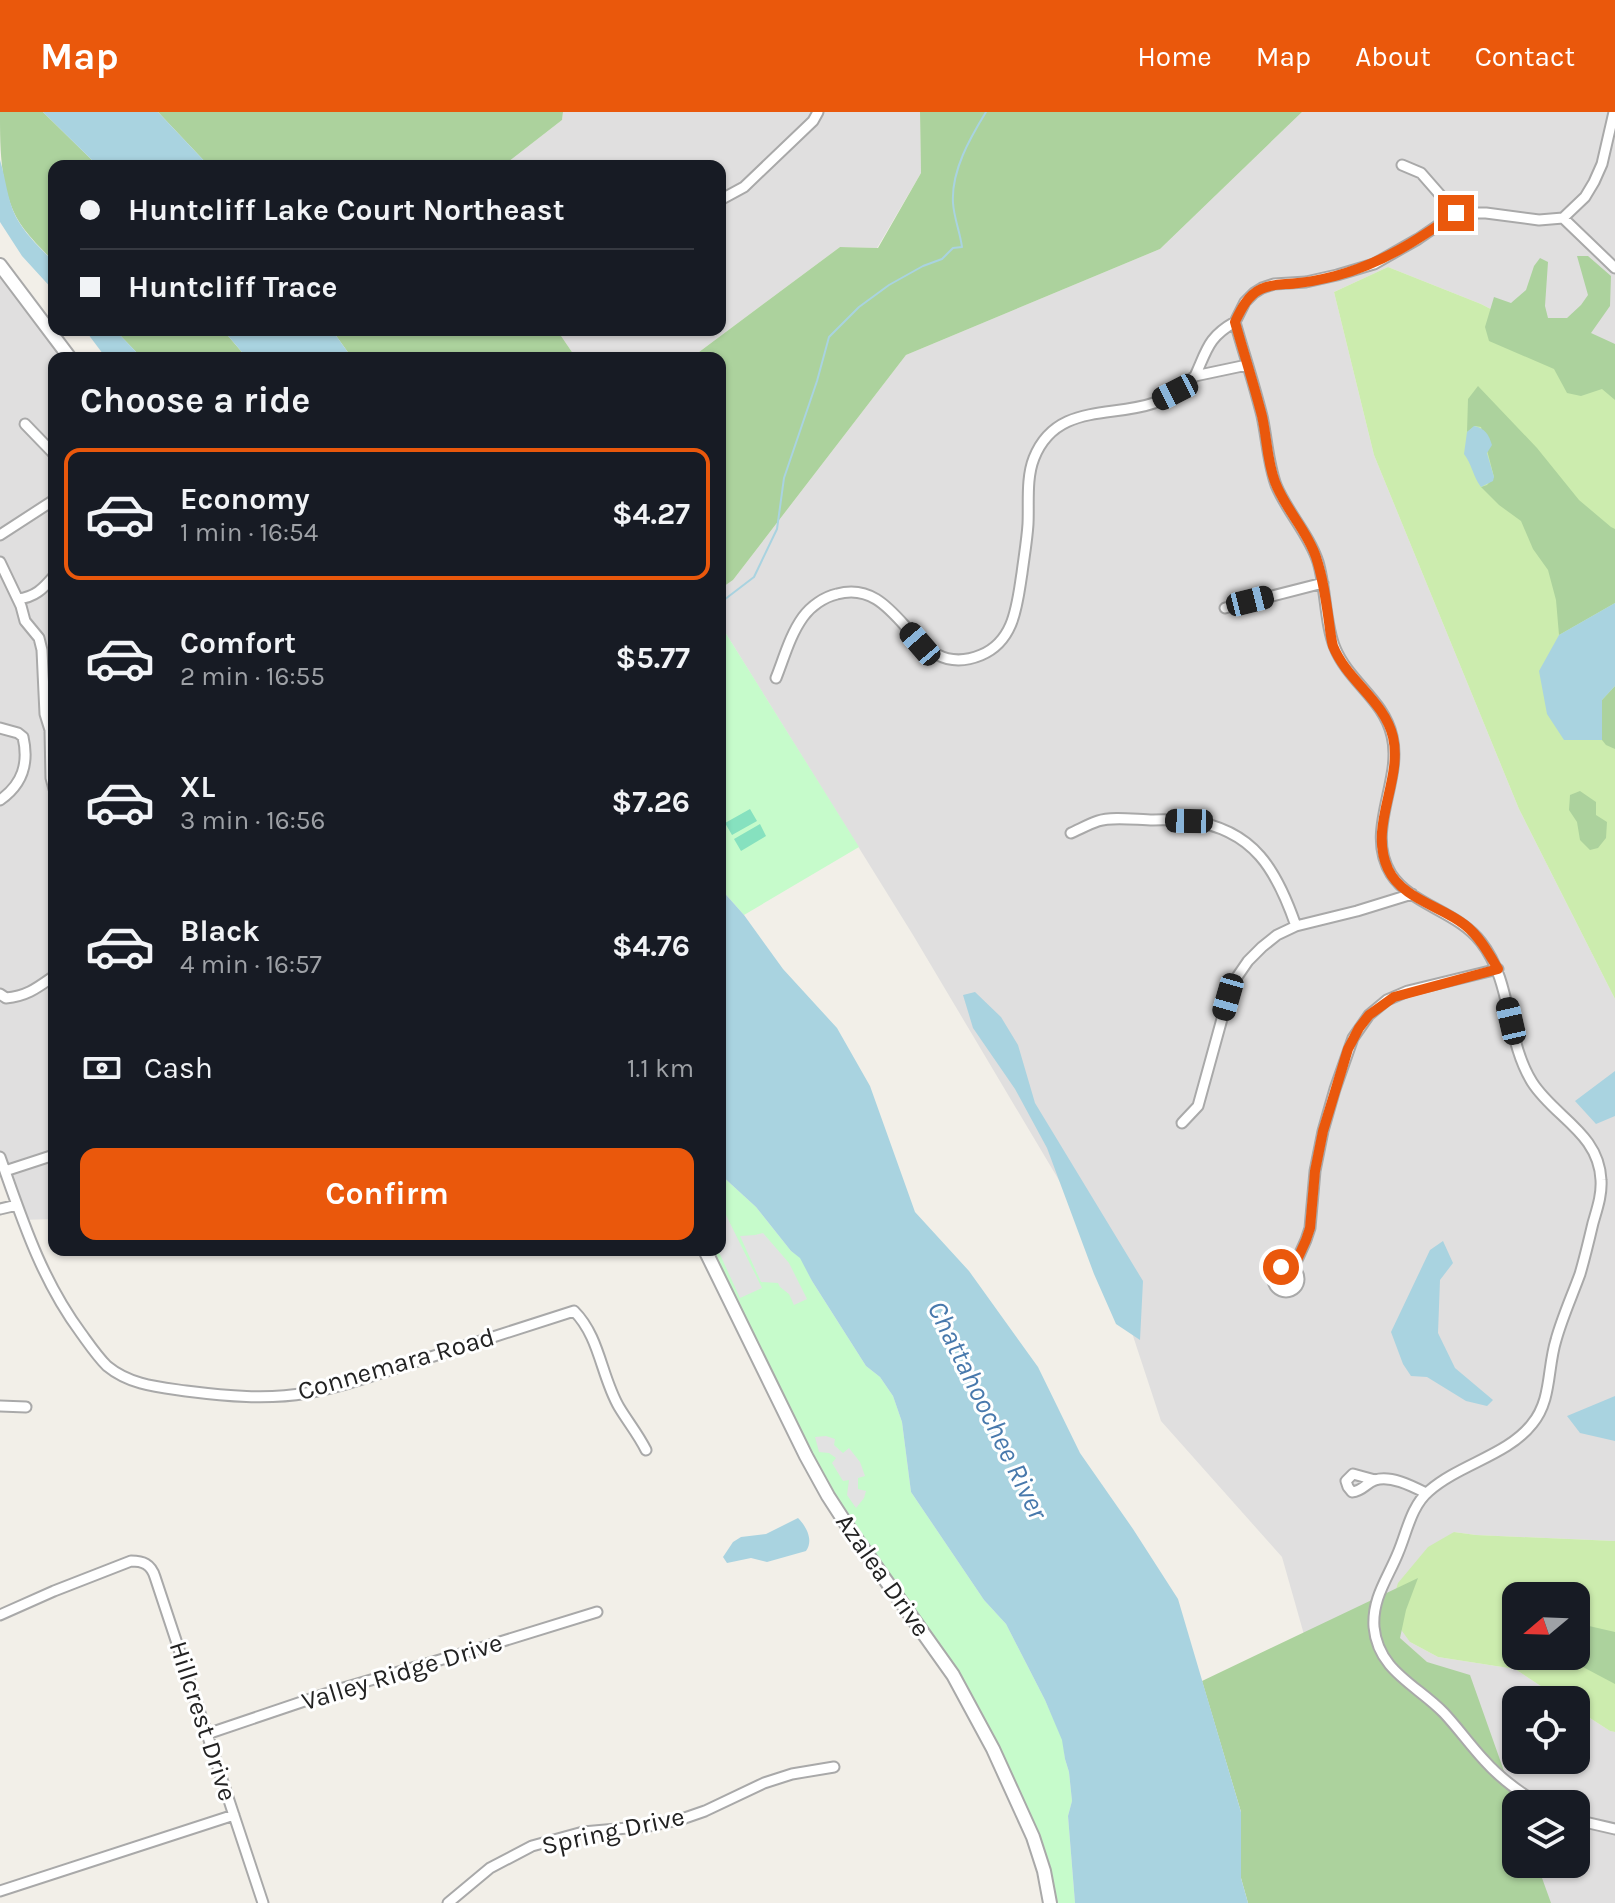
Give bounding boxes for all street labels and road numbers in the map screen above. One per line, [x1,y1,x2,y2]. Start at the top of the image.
street label: Connemara Road [294,1321,498,1407]
street label: Azalea Drive [829,1507,937,1643]
street label: Valley Ridge Drive [298,1627,506,1717]
street label: Hillcrest Drive [163,1637,243,1805]
street label: Spring Drive [539,1801,687,1861]

